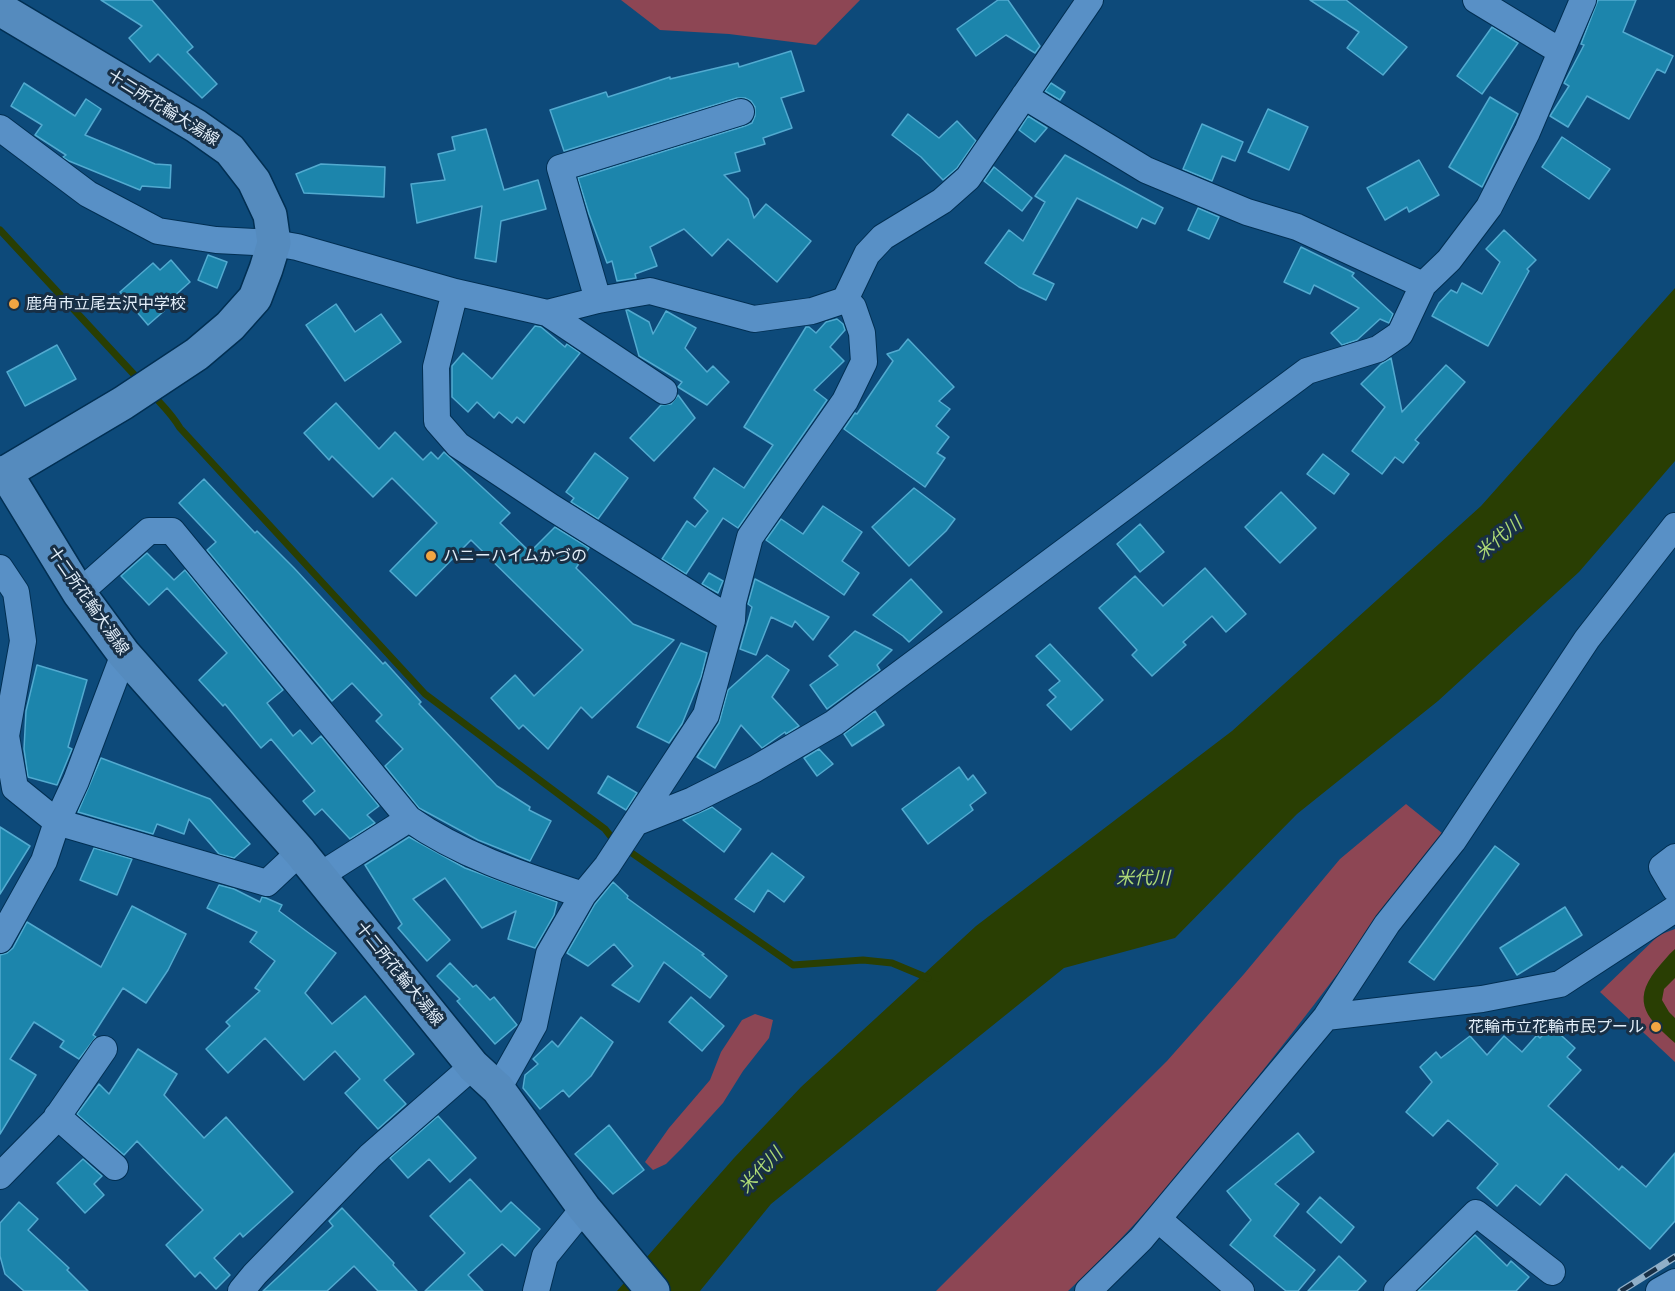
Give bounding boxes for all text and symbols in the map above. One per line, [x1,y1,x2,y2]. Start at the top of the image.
street label: 十二所花輪大湯線 [104,66,222,150]
place label: 鹿角市立尾去沢中学校 [26,294,186,314]
marker: 鹿角市立尾去沢中学校 [7,297,21,311]
water label: 米代川 [1471,513,1527,565]
street label: 十二所花輪大湯線 [43,543,133,659]
place label: ハニーハイムかづの [443,546,587,566]
marker: ハニーハイムかづの [424,549,438,563]
water label: 米代川 [1116,868,1170,890]
street label: 十二所花輪大湯線 [351,918,447,1030]
place label: 花輪市立花輪市民プール [1468,1017,1644,1037]
marker: 花輪市立花輪市民プール [1649,1020,1663,1034]
water label: 米代川 [735,1144,787,1198]

